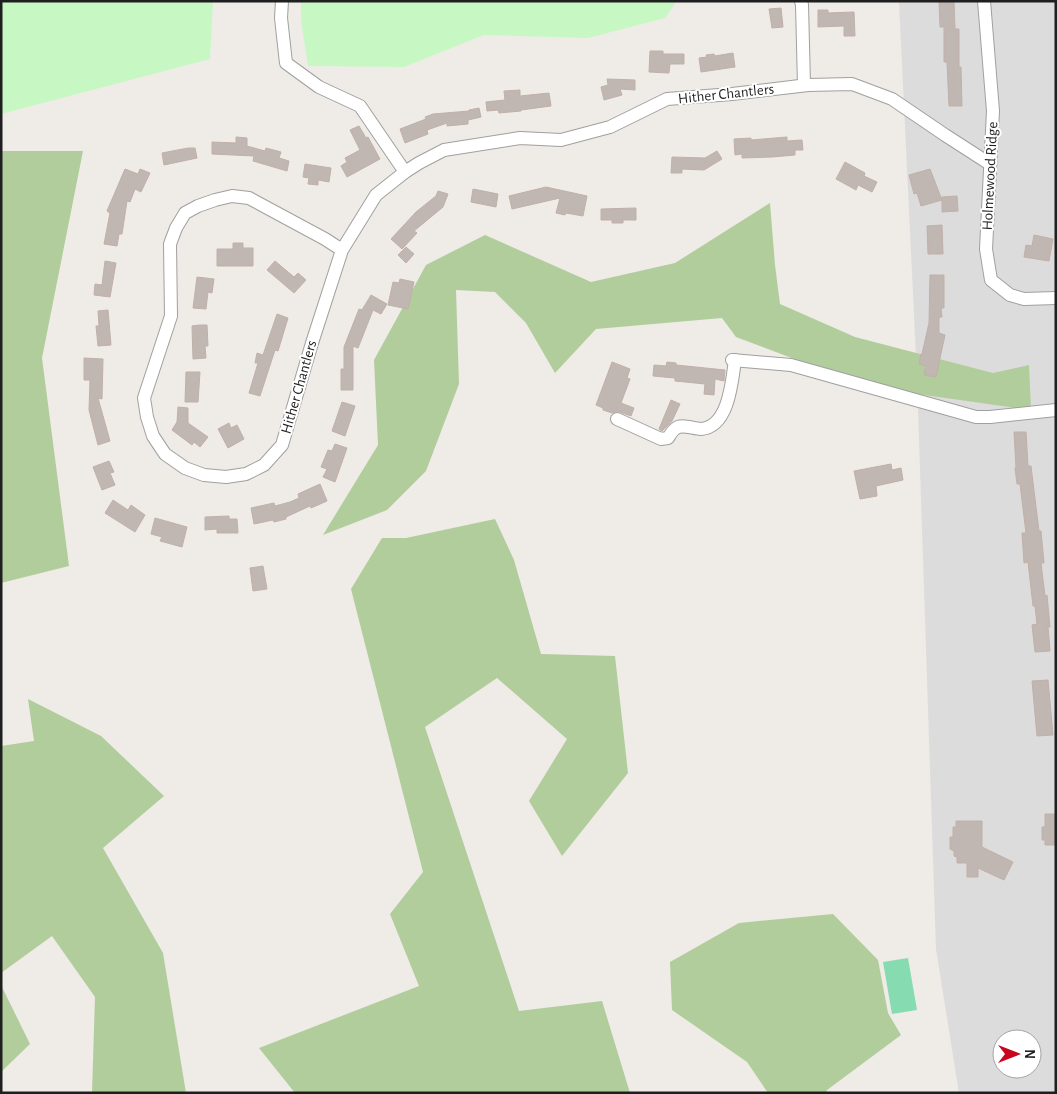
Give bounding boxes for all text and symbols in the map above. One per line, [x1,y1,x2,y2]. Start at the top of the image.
street label: Hither Chantlers [677,81,775,107]
street label: Holmewood Ridge [980,121,1000,231]
street label: Hither Chantlers [278,338,320,436]
north arrow [992,1029,1042,1079]
text: N [1022,1049,1036,1059]

